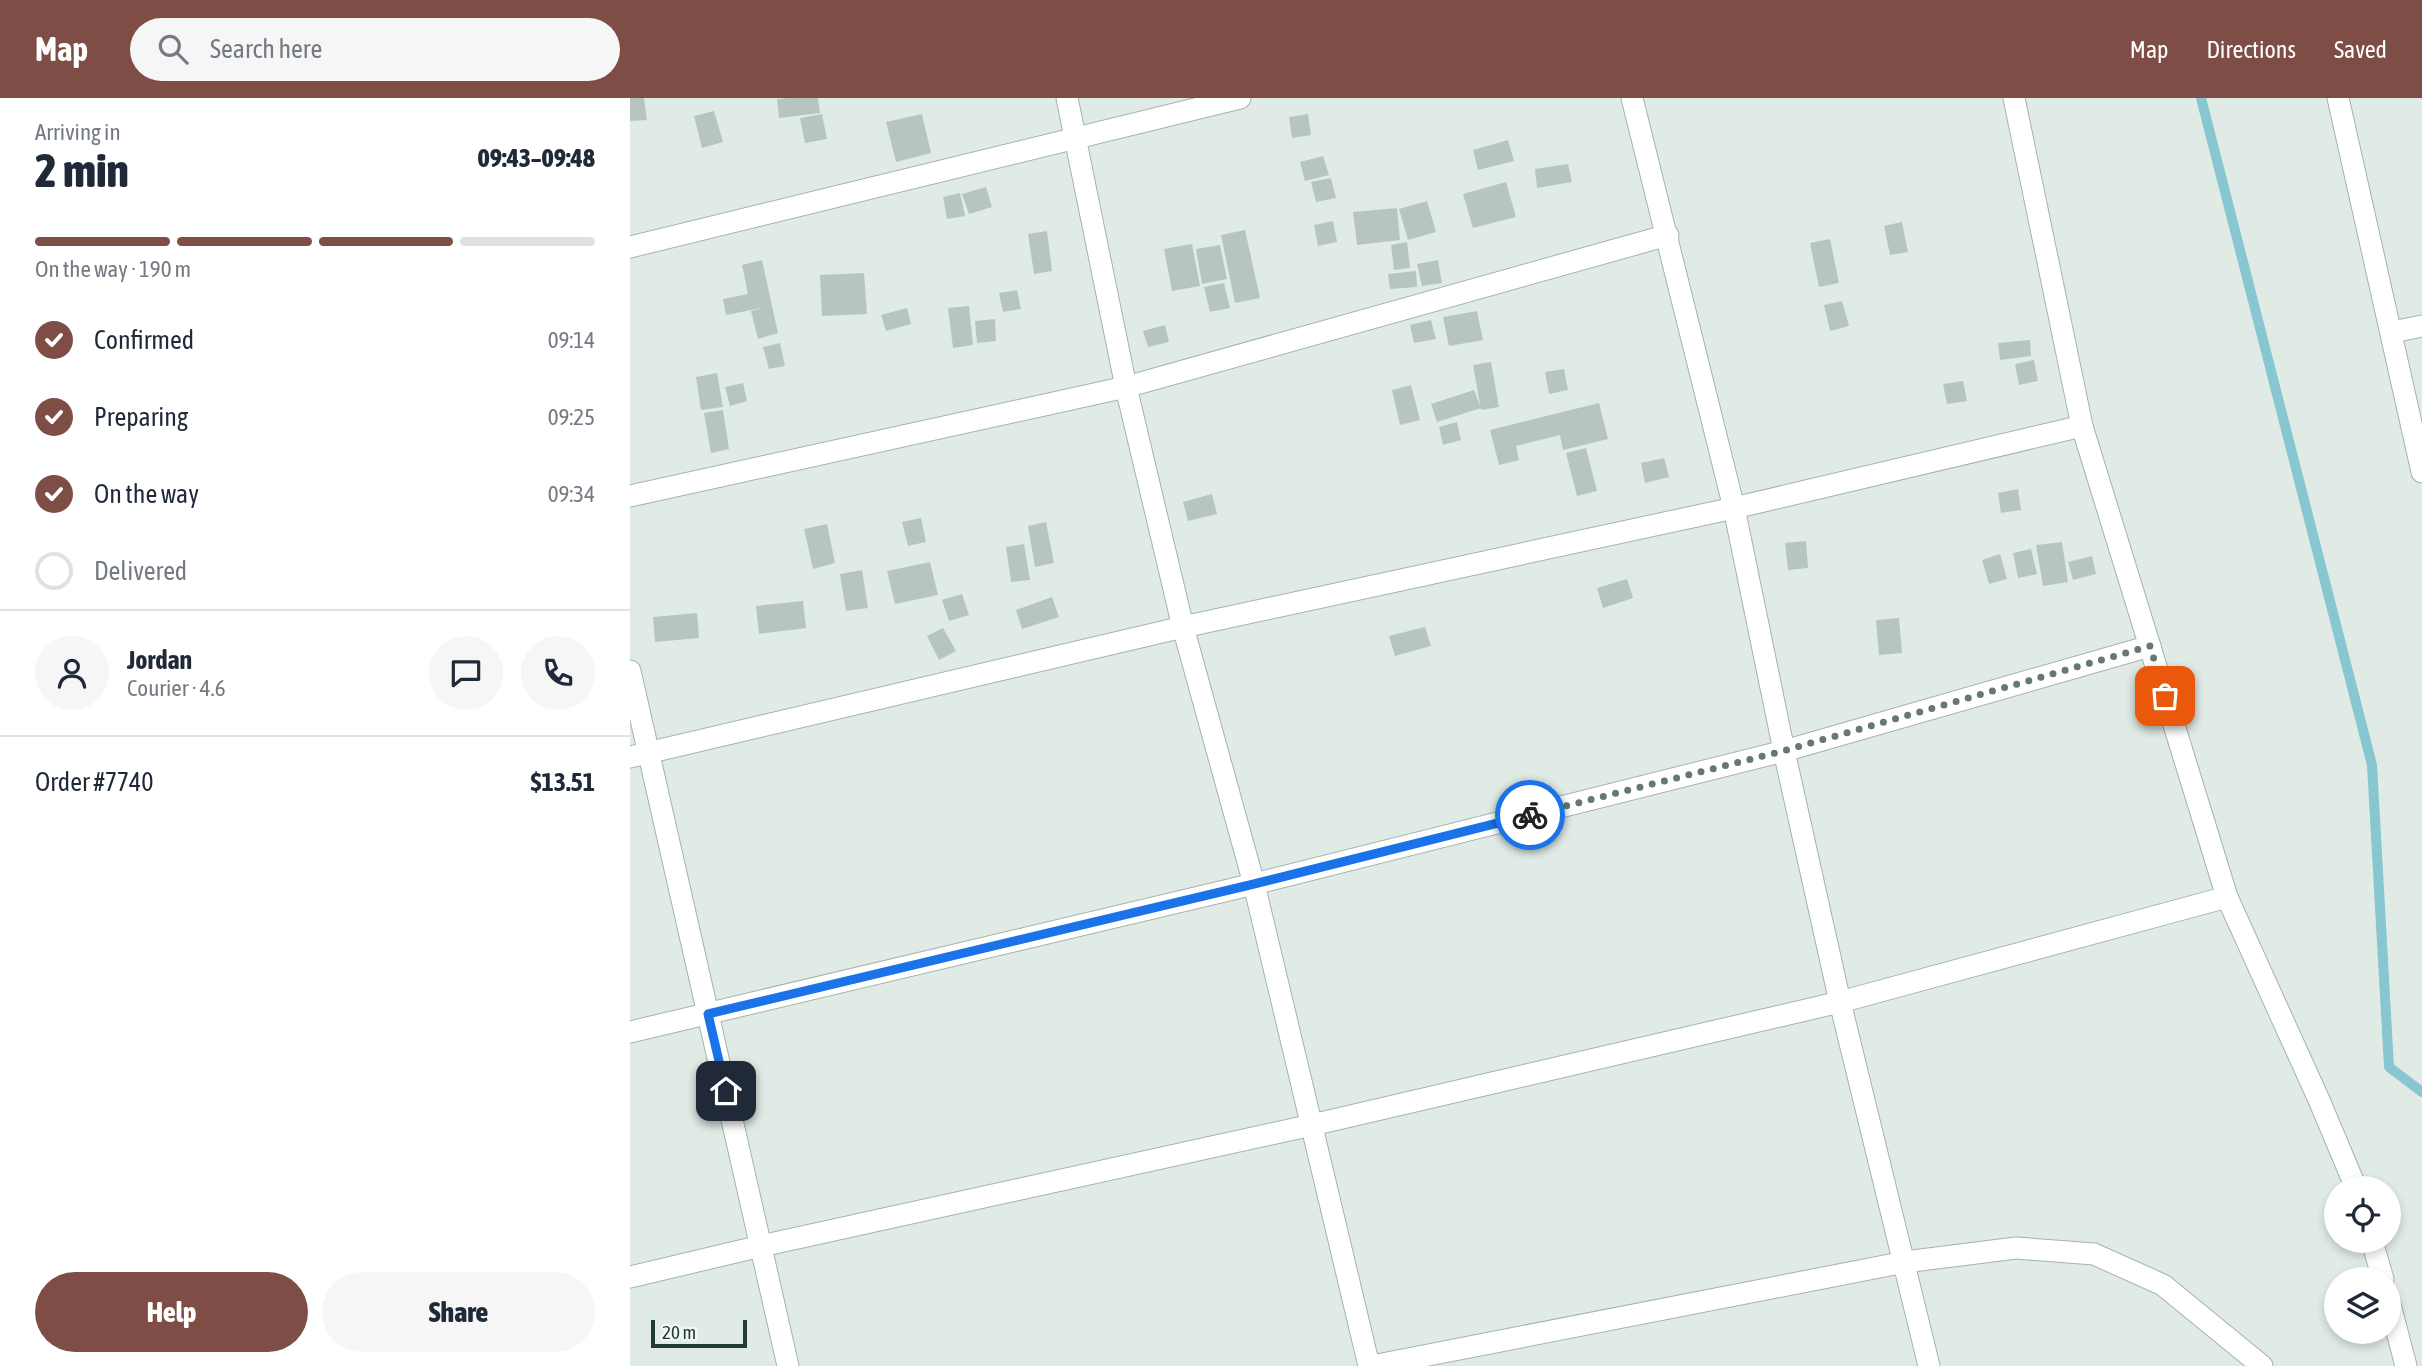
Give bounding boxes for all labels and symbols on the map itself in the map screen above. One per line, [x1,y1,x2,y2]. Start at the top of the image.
pin [2135,666,2195,726]
courier [1495,780,1565,850]
pin [696,1061,756,1121]
scale bar [651,1317,747,1349]

